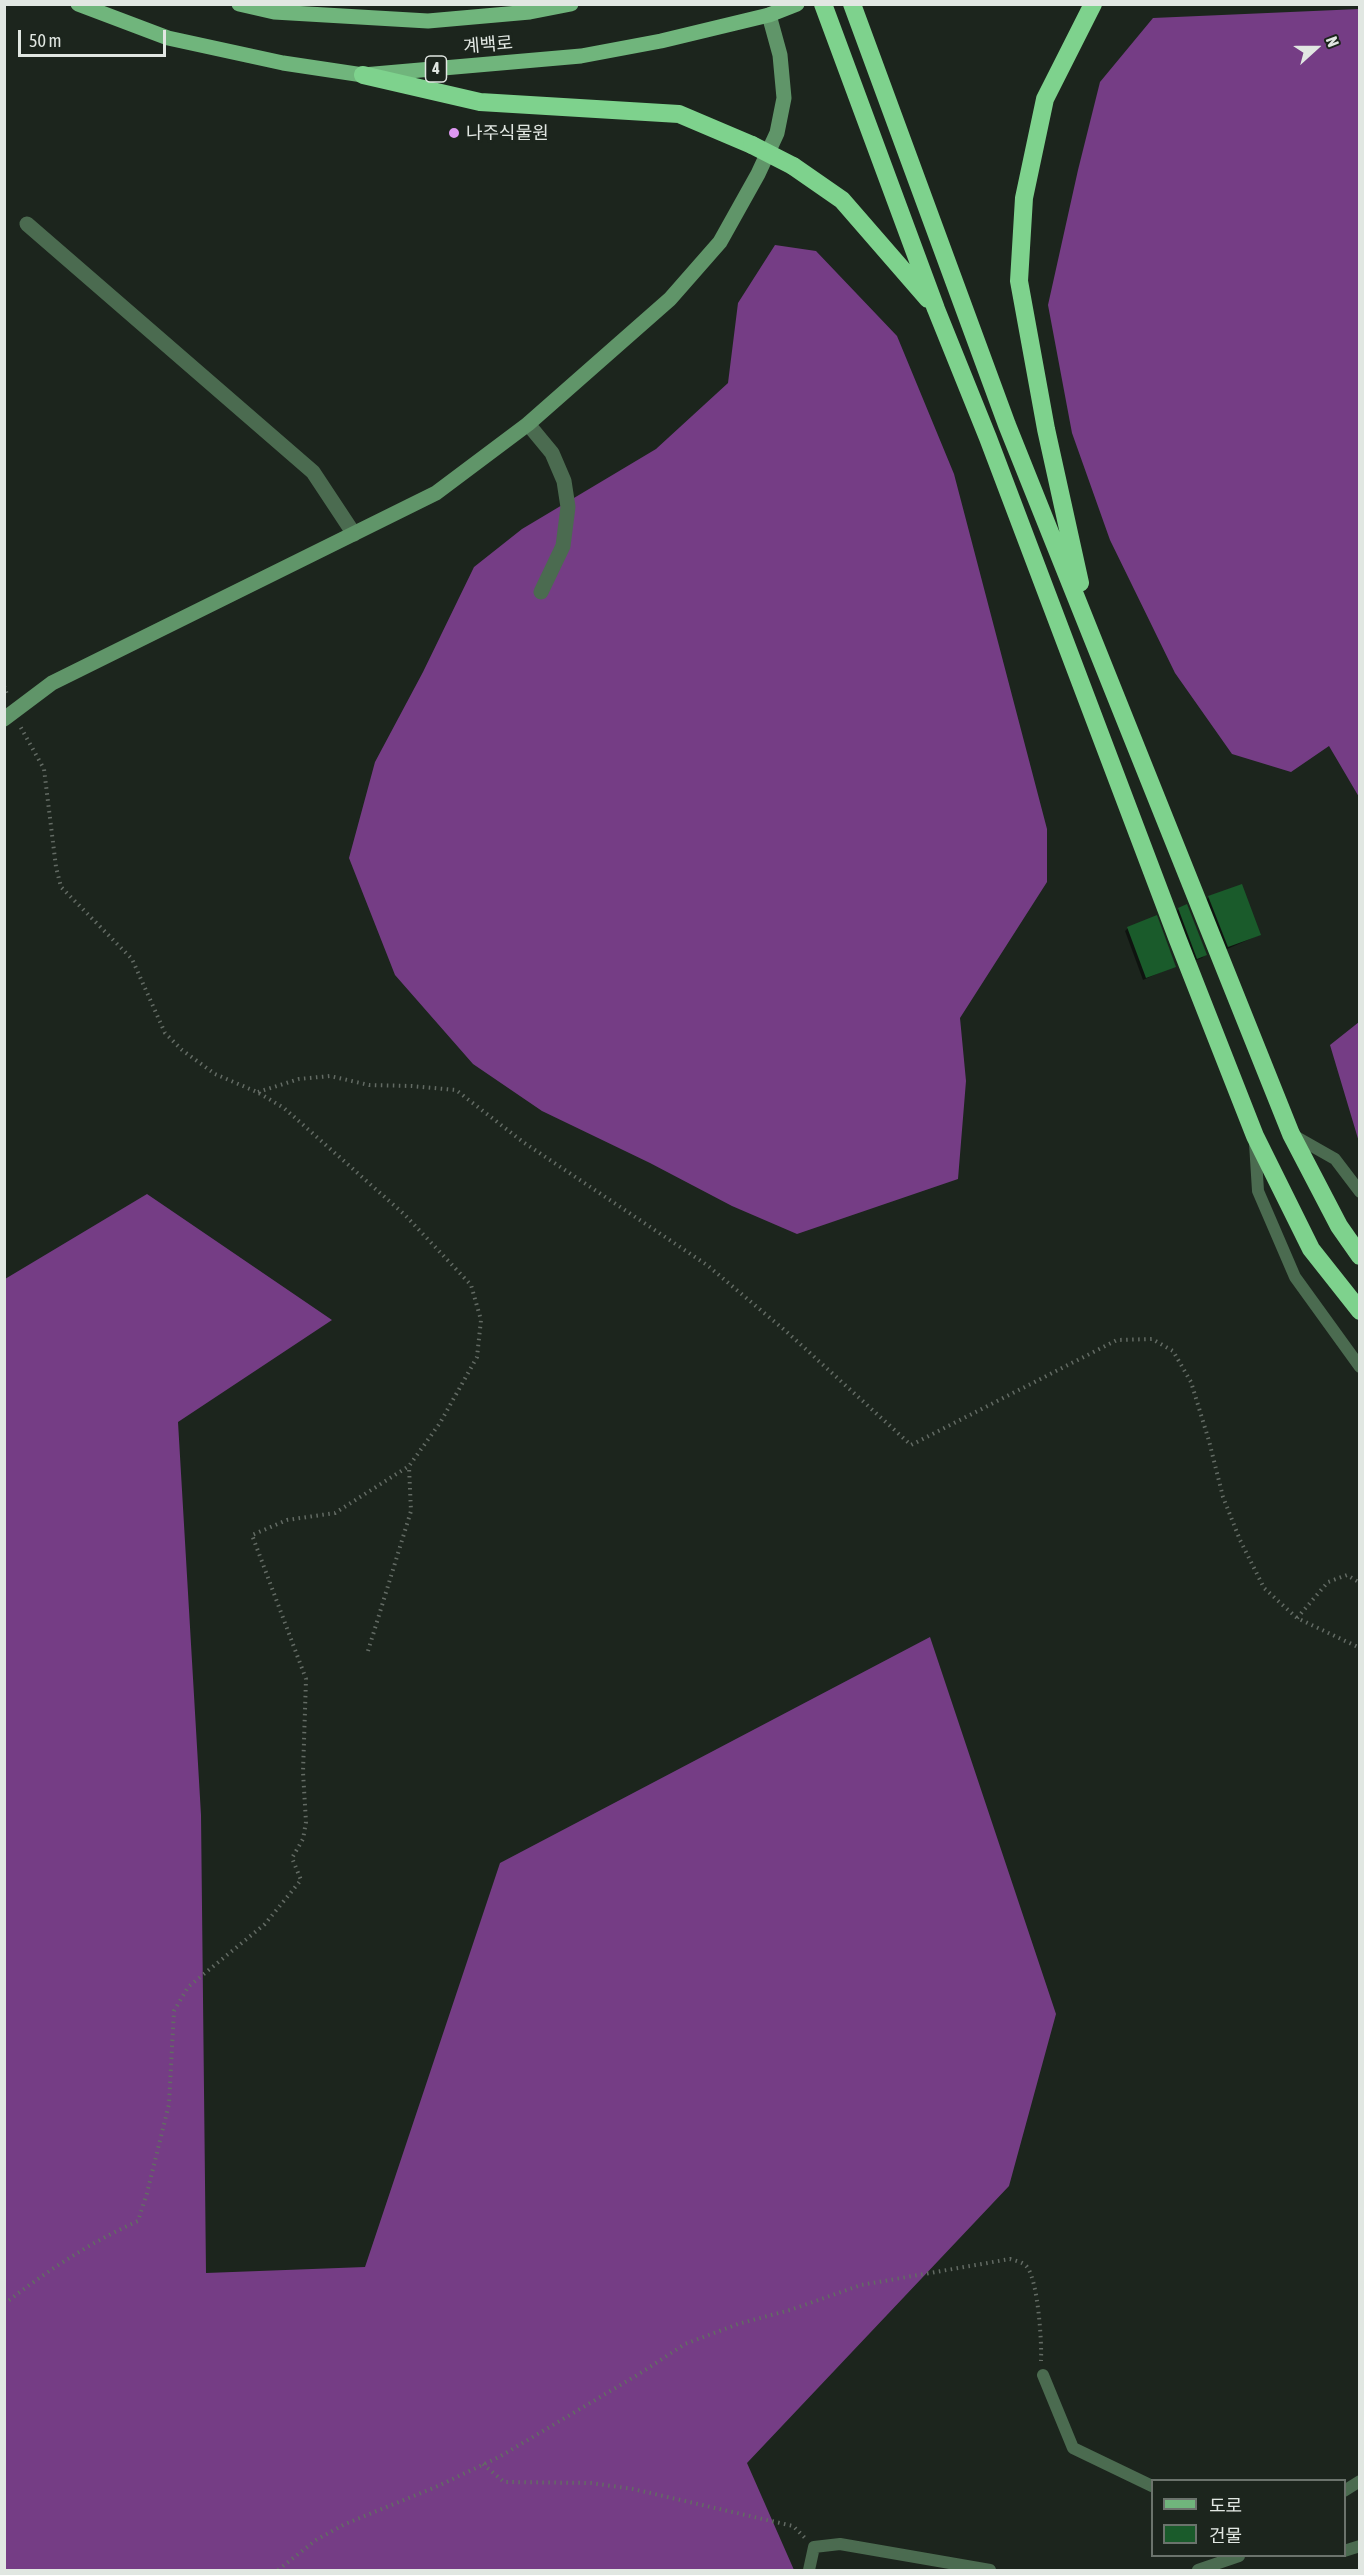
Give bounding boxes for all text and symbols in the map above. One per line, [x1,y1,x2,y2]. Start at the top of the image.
scale bar [21,18,170,56]
north arrow [1286,18,1346,78]
text: 50 m [29,30,61,51]
street label: 계백로 [462,32,514,58]
text: N [1323,34,1343,49]
road number: 4 [426,56,446,82]
place label: 나주식물원 [466,122,549,144]
marker: 나주식물원 [447,126,461,140]
legend [1151,2479,1346,2557]
text: 도로 [1209,2495,1242,2516]
text: 건물 [1209,2525,1242,2546]

